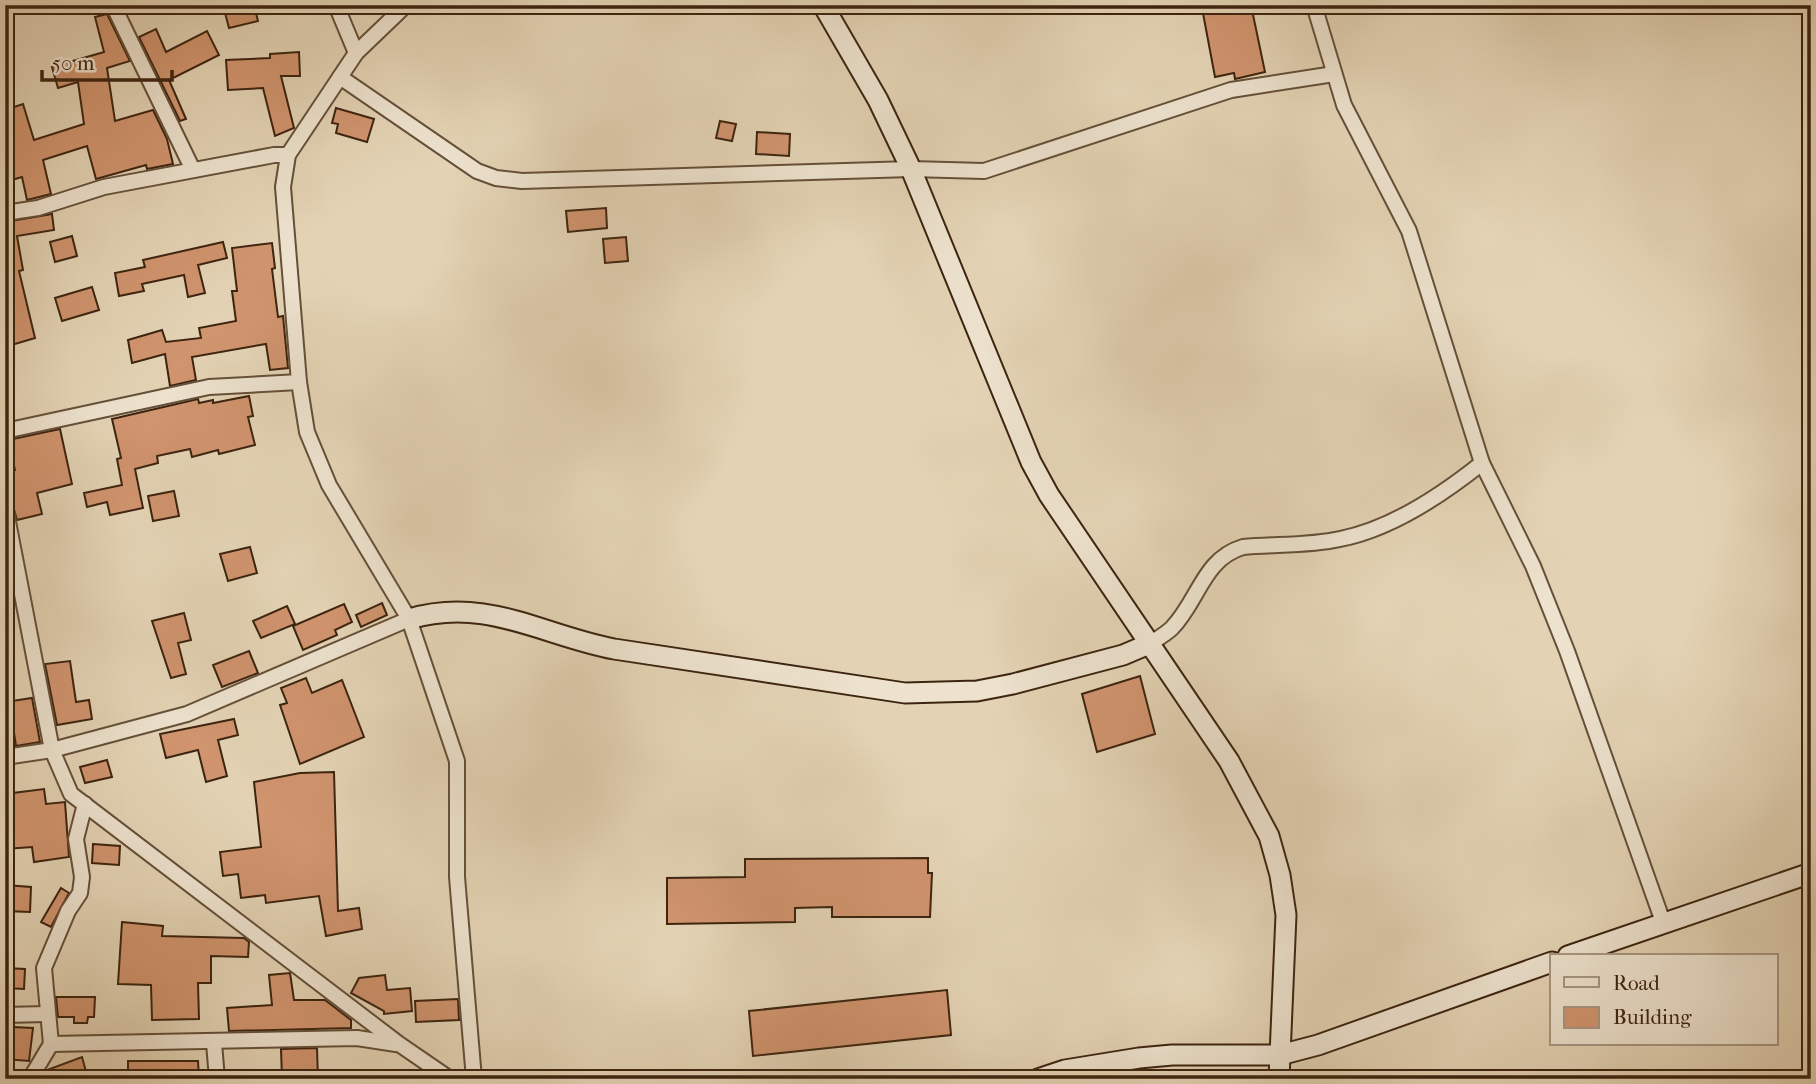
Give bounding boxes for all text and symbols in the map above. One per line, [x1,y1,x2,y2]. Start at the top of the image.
scale bar [42,38,172,82]
text: 50 m [52,51,95,75]
legend [1550,954,1778,1046]
text: Road [1613,971,1660,995]
text: Building [1613,1005,1692,1029]

